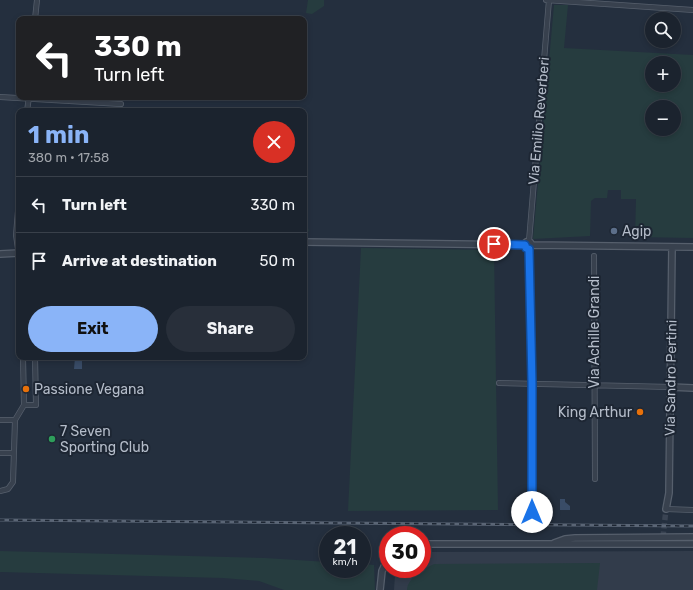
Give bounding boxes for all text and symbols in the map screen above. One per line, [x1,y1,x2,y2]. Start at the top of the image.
map controls [645,12,681,136]
button: search [645,12,681,48]
text: 330 m [94,30,182,63]
icon: left [28,32,80,84]
street label: Via Emilio Reverberi [525,56,553,186]
button: + [645,56,681,92]
text: Turn left [94,64,164,86]
button: − [645,100,681,136]
text: 1 min [28,121,89,149]
button: close [253,121,295,163]
text: 380 m · 17:58 [28,150,109,165]
icon: left [28,194,50,216]
text: Turn left [62,196,127,214]
text: 330 m [250,196,295,214]
place label: Agip [622,223,651,240]
marker: Agip [609,226,619,236]
pin [477,227,511,261]
icon: arrive [483,233,505,255]
icon: arrive [28,250,50,272]
text: Arrive at destination [62,252,217,270]
text: 50 m [260,252,295,270]
street label: Via Achille Grandi [586,276,603,388]
button: Exit [28,306,158,352]
button: Share [166,306,295,352]
street label: Via Sandro Pertini [661,320,681,436]
place label: Passione Vegana [34,381,144,398]
marker: Passione Vegana [21,384,31,394]
place label: King Arthur [558,404,633,421]
marker: King Arthur [635,407,645,417]
place label: 7 Seven Sporting Club [60,423,149,456]
marker: 7 Seven Sporting Club [47,434,57,444]
position arrow [511,491,553,533]
speed limit sign: 30 [379,526,431,578]
text: 21 [334,535,356,559]
text: km/h [333,556,357,568]

